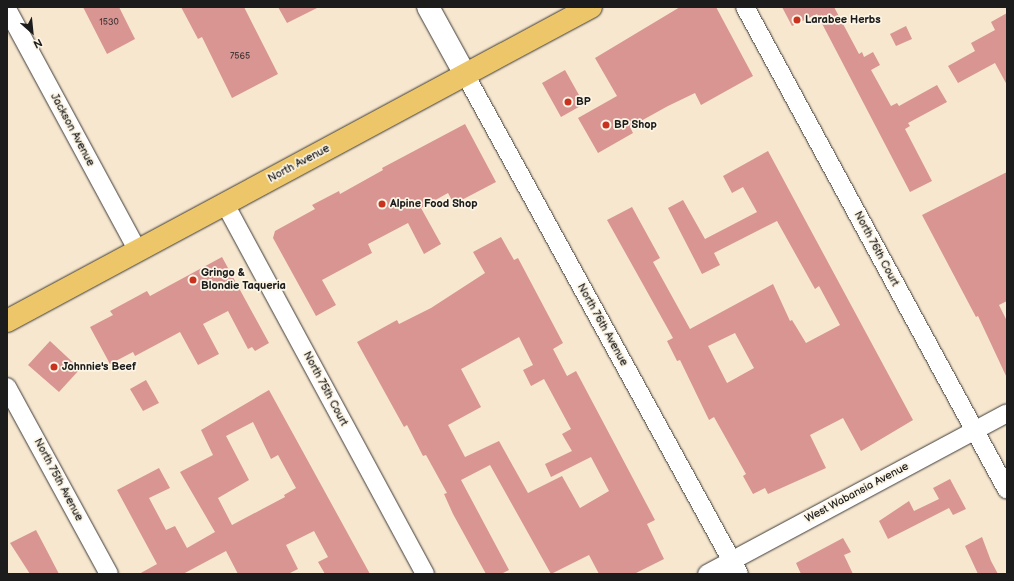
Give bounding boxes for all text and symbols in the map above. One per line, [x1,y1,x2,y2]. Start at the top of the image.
north arrow [12,12,52,52]
place label: Larabee Herbs [805,13,881,27]
marker: Larabee Herbs [792,15,802,25]
house number: 1530 [99,18,119,28]
text: N [31,35,44,51]
house number: 7565 [230,52,250,62]
street label: Jackson Avenue [47,91,97,169]
place label: BP [576,95,591,109]
marker: BP [563,97,573,107]
place label: BP Shop [614,118,657,132]
marker: BP Shop [601,120,611,130]
street label: North Avenue [266,142,332,186]
place label: Alpine Food Shop [390,197,477,211]
marker: Alpine Food Shop [377,199,387,209]
street label: North 76th Court [851,209,901,289]
place label: Gringo & Blondie Taqueria [201,267,286,293]
marker: Gringo & Blondie Taqueria [188,275,198,285]
street label: North 76th Avenue [574,281,630,369]
street label: North 75th Court [300,349,350,429]
place label: Johnnie's Beef [62,360,136,374]
marker: Johnnie's Beef [49,362,59,372]
street label: North 75th Avenue [31,436,85,524]
street label: West Wabansia Avenue [803,460,911,526]

